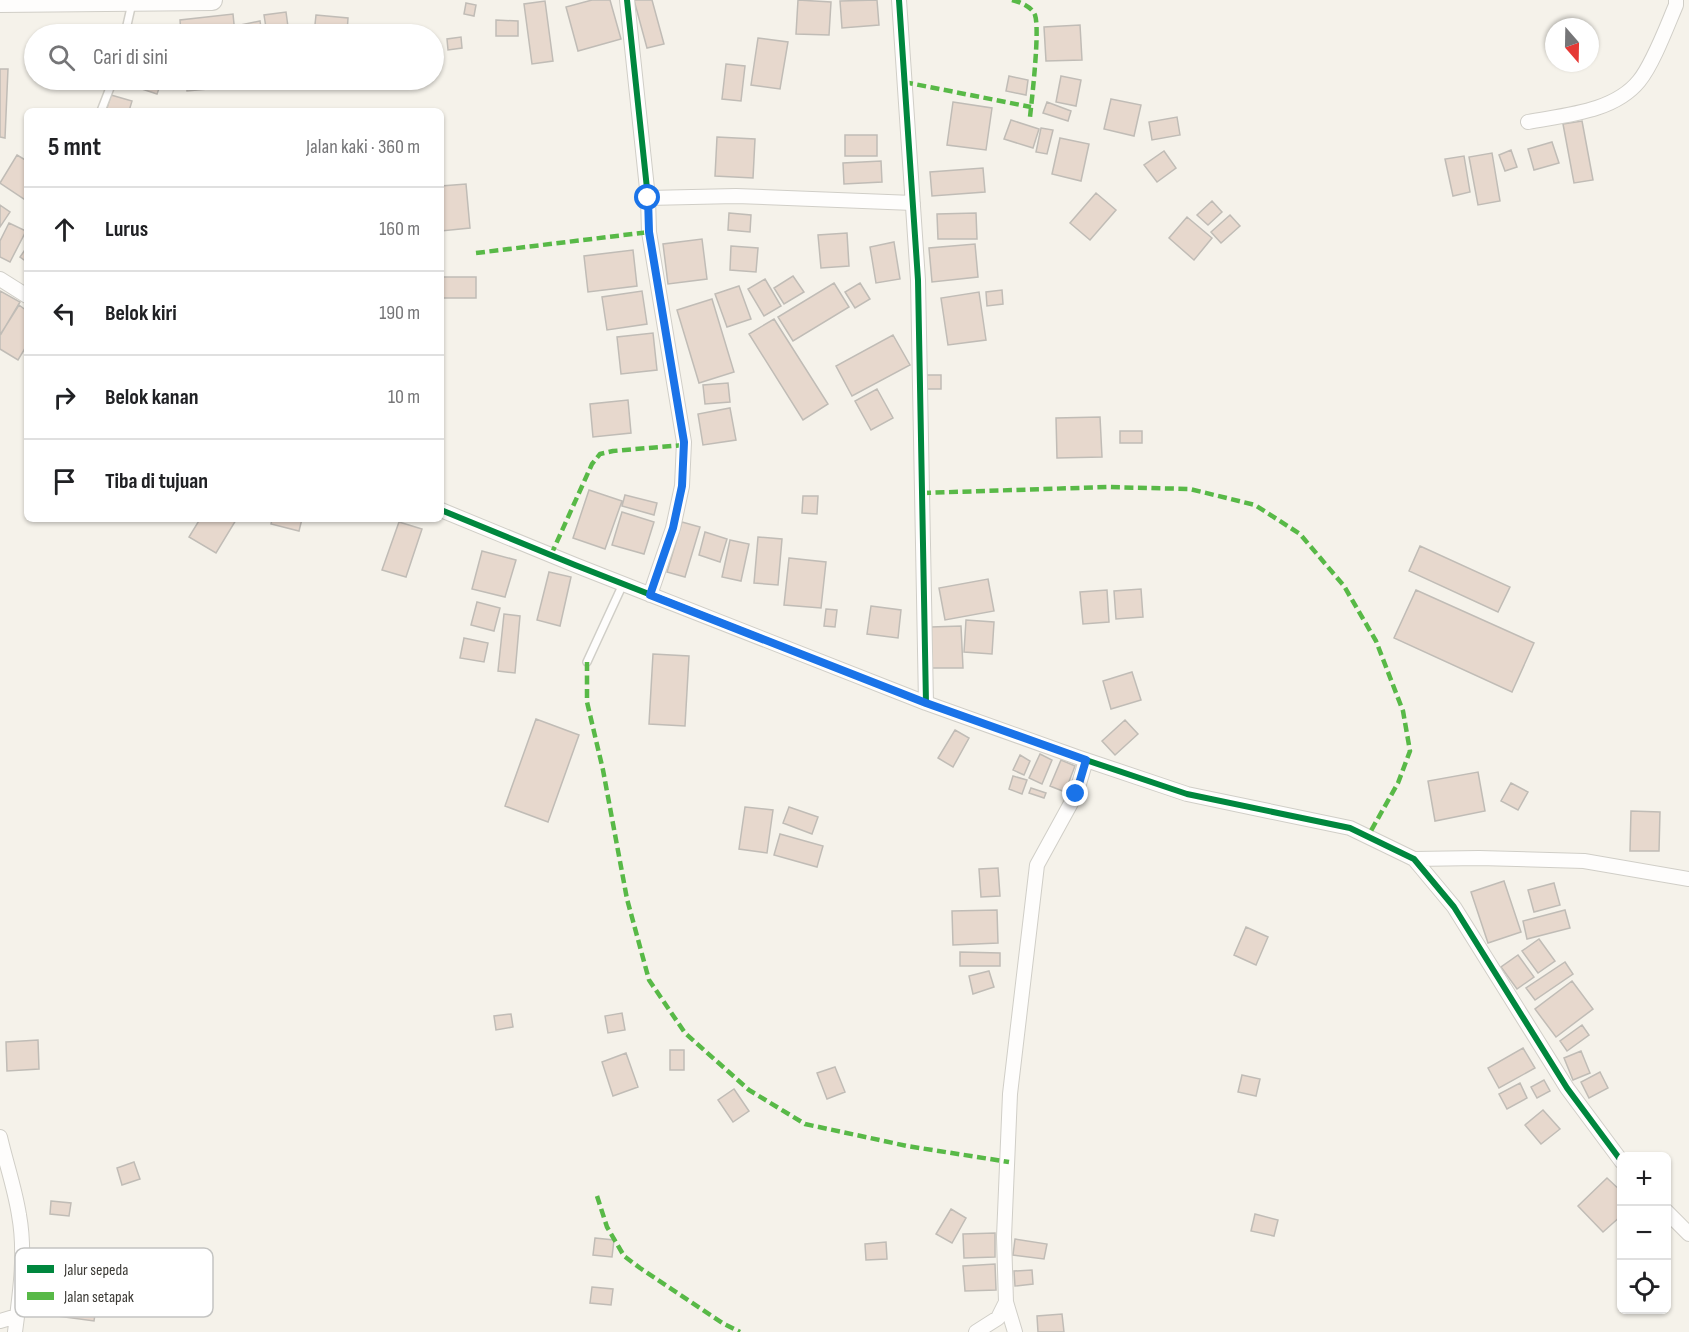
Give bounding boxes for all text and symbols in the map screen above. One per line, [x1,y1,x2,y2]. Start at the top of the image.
north arrow [1545,18,1599,72]
search box [24,24,444,90]
icon: search [45,41,78,74]
text: Cari di sini [93,44,168,71]
text: 5 mnt [48,132,101,163]
text: Jalan kaki · 360 m [306,135,420,159]
route start [634,184,660,210]
icon: ahead [48,213,81,246]
text: Lurus [105,216,148,243]
text: 160 m [379,217,420,241]
icon: left [48,297,81,330]
text: Belok kiri [105,300,177,327]
text: 190 m [379,301,420,325]
icon: right [48,381,81,414]
text: Belok kanan [105,384,198,411]
text: 10 m [388,385,420,409]
icon: arrive [48,465,81,498]
text: Tiba di tujuan [105,468,208,495]
route end [1062,780,1088,806]
map controls [1617,1152,1671,1314]
button: + [1617,1152,1671,1206]
button: − [1617,1206,1671,1260]
legend [15,1248,213,1317]
button: locate [1617,1260,1671,1314]
text: Jalur sepeda [63,1261,128,1280]
text: Jalan setapak [63,1288,134,1307]

